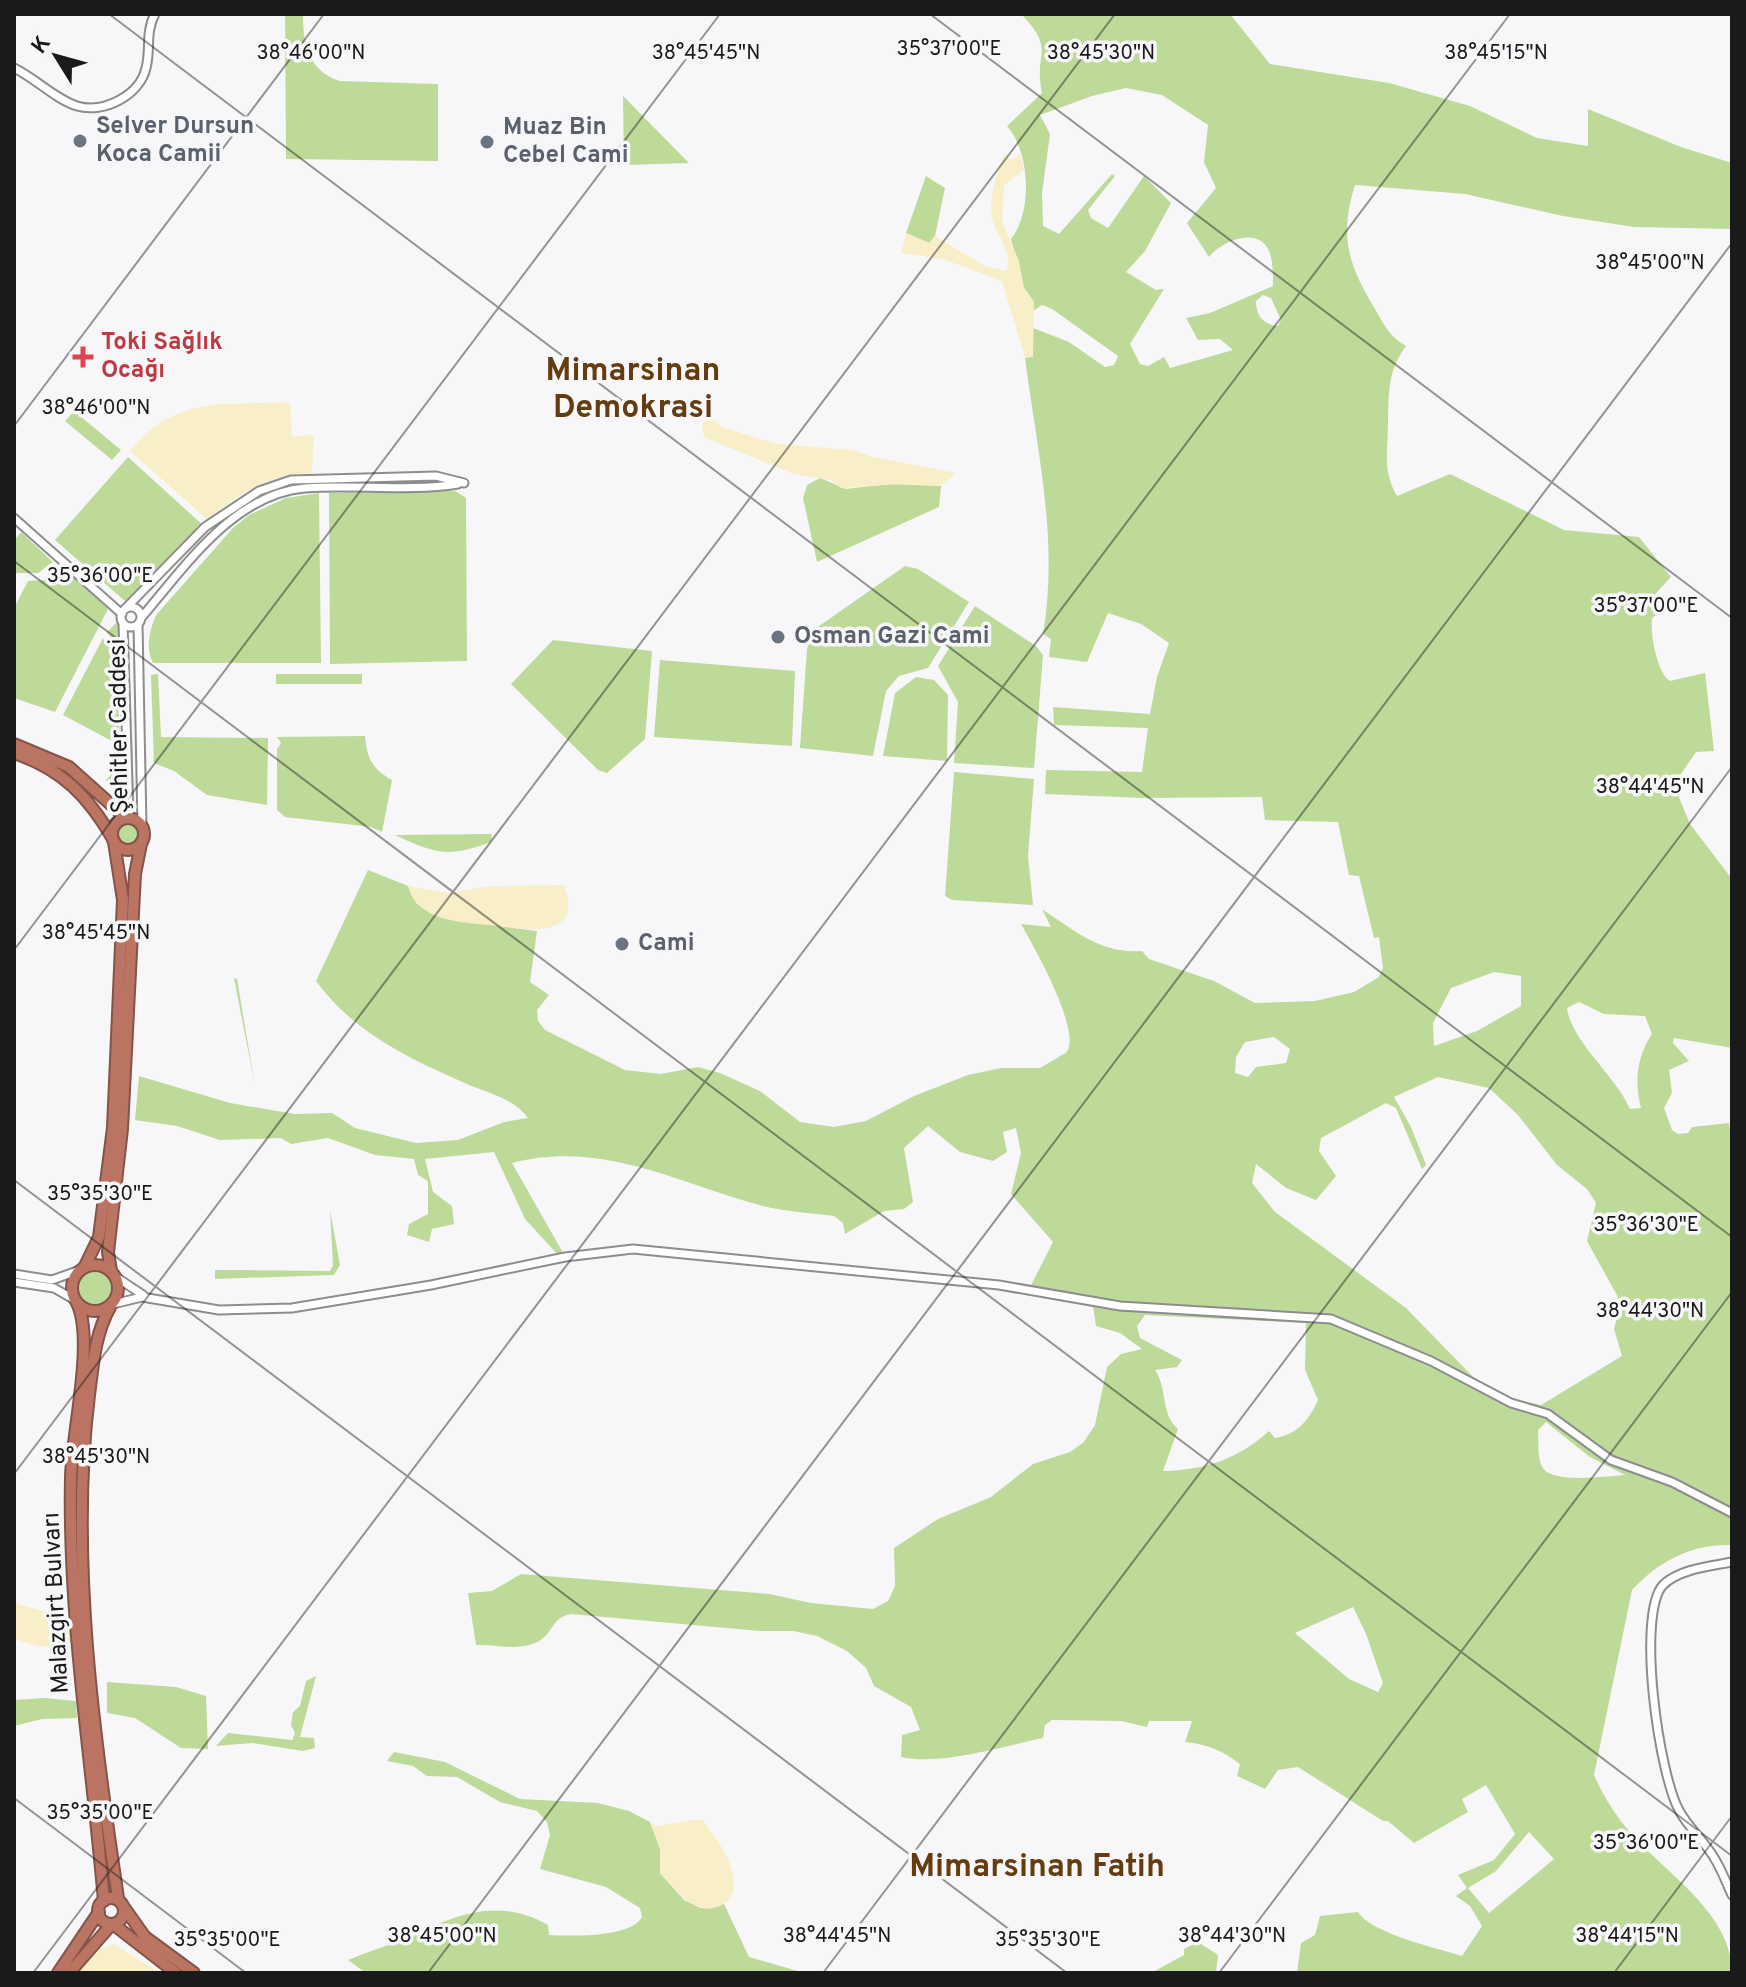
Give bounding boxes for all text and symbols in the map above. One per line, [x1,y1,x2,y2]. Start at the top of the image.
north arrow [16,16,96,96]
text: K [27,31,57,60]
text: 35°37'00"E [897,37,1001,63]
text: 38°46'00"N [257,41,365,67]
text: 38°45'45"N [652,41,760,67]
text: 38°45'30"N [1047,41,1155,67]
text: 38°45'15"N [1444,41,1548,67]
place label: Selver Dursun Koca Camii [96,112,254,170]
place label: Muaz Bin Cebel Cami [503,113,629,171]
marker: Selver Dursun Koca Camii [71,132,89,150]
marker: Muaz Bin Cebel Cami [478,133,496,151]
text: 38°45'00"N [1595,251,1705,277]
place label: Toki Sağlık Ocağı [101,328,223,386]
marker: Toki Sağlık Ocağı [72,346,94,368]
district label: Mimarsinan Demokrasi [546,352,720,429]
text: 38°46'00"N [42,396,150,422]
text: 35°36'00"E [47,564,153,590]
text: 35°37'00"E [1594,594,1698,620]
place label: Osman Gazi Cami [794,622,990,652]
marker: Osman Gazi Cami [769,628,787,646]
street label: Şehitler Caddesi [103,638,137,814]
text: 38°44'45"N [1596,775,1704,801]
text: 38°45'45"N [42,921,150,947]
place label: Cami [638,929,695,959]
marker: Cami [613,935,631,953]
text: 35°35'30"E [47,1182,153,1208]
text: 35°36'30"E [1593,1213,1699,1239]
text: 38°44'30"N [1596,1299,1704,1325]
text: 38°45'30"N [42,1445,150,1471]
street label: Malazgirt Bulvarı [37,1512,77,1694]
text: 35°35'00"E [47,1801,153,1827]
text: 35°36'00"E [1593,1831,1699,1857]
district label: Mimarsinan Fatih [909,1848,1165,1888]
text: 38°45'00"N [387,1924,497,1950]
text: 38°44'45"N [783,1924,891,1950]
text: 38°44'30"N [1178,1924,1286,1950]
text: 38°44'15"N [1575,1924,1679,1950]
text: 35°35'00"E [174,1928,280,1954]
text: 35°35'30"E [995,1928,1101,1954]

